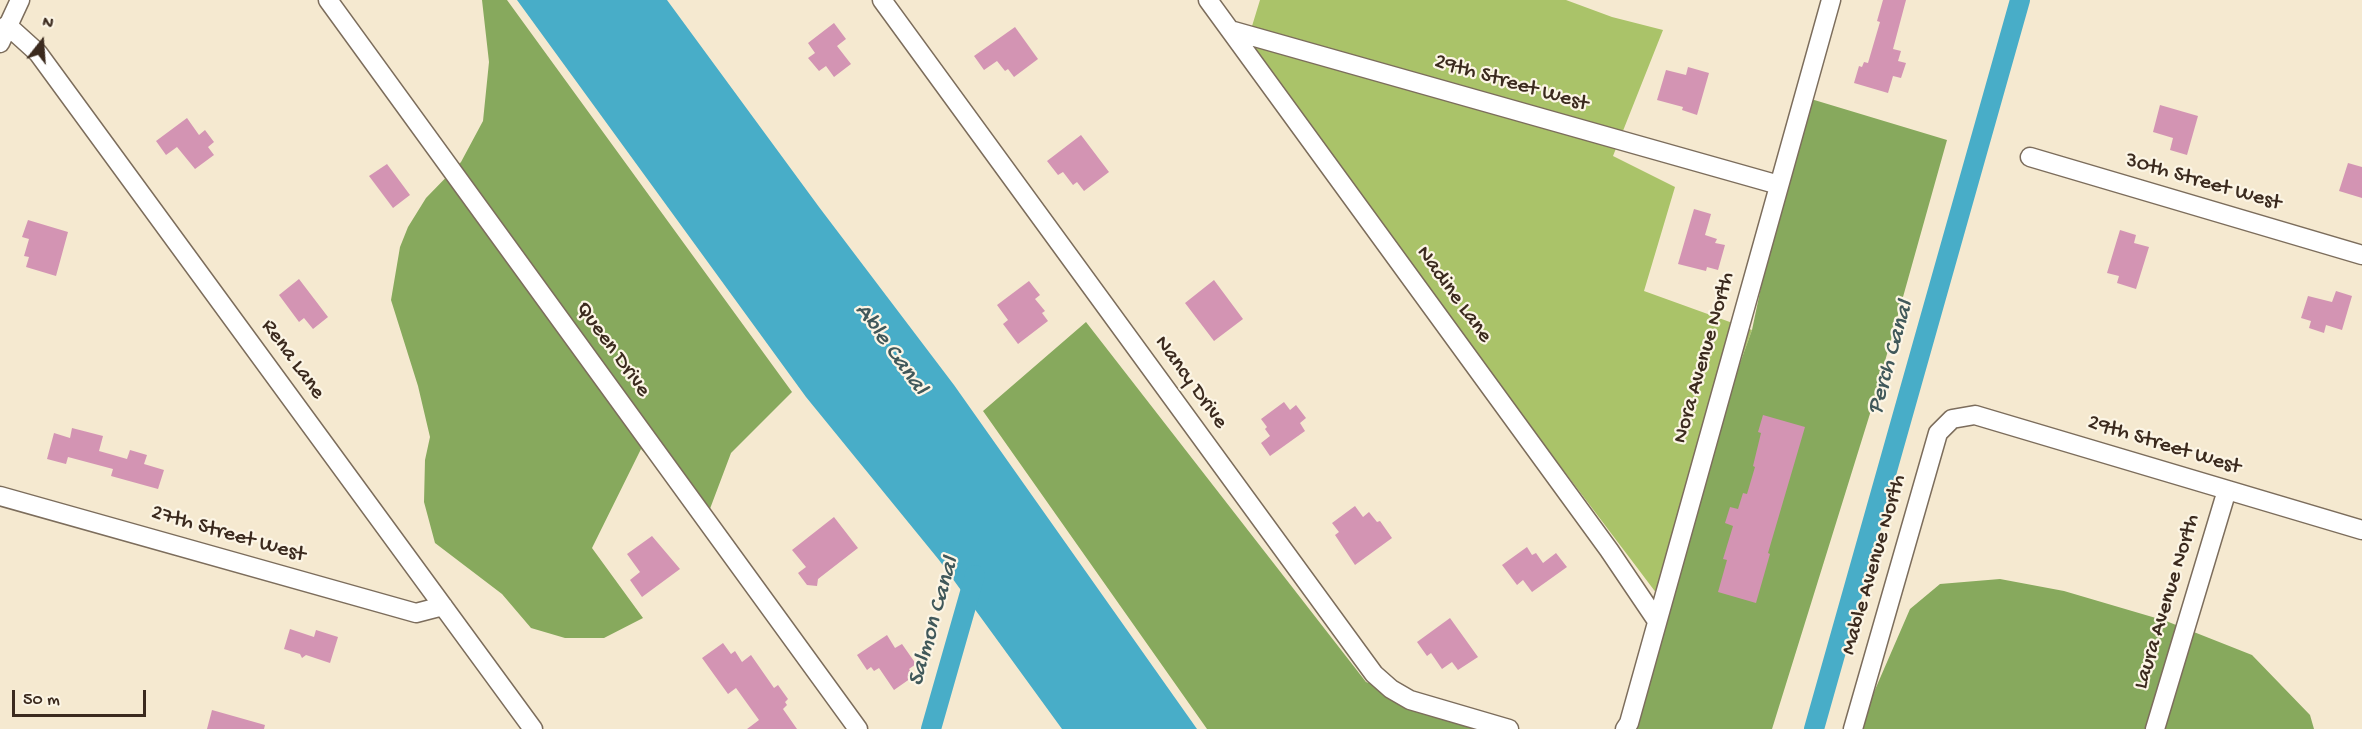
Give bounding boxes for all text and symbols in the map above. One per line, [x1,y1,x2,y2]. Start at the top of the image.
north arrow [12,12,72,72]
text: N [40,14,55,35]
street label: 29th Street West [1431,49,1591,119]
street label: 30th Street West [2122,148,2284,218]
street label: Nadine Lane [1409,241,1497,349]
street label: Nora Avenue North [1668,269,1742,447]
street label: Queen Drive [569,297,655,403]
water label: Able Canal [847,298,933,402]
water label: Perch Canal [1862,298,1922,418]
street label: Rena Lane [254,315,330,405]
street label: Nancy Drive [1147,331,1233,435]
street label: 29th Street West [2084,410,2244,482]
street label: Mable Avenue North [1837,472,1913,658]
street label: 27th Street West [148,500,308,570]
street label: Laura Avenue North [2129,511,2207,693]
water label: Salmon Canal [903,554,967,690]
scale bar [15,678,148,716]
text: 50 m [23,690,60,711]

